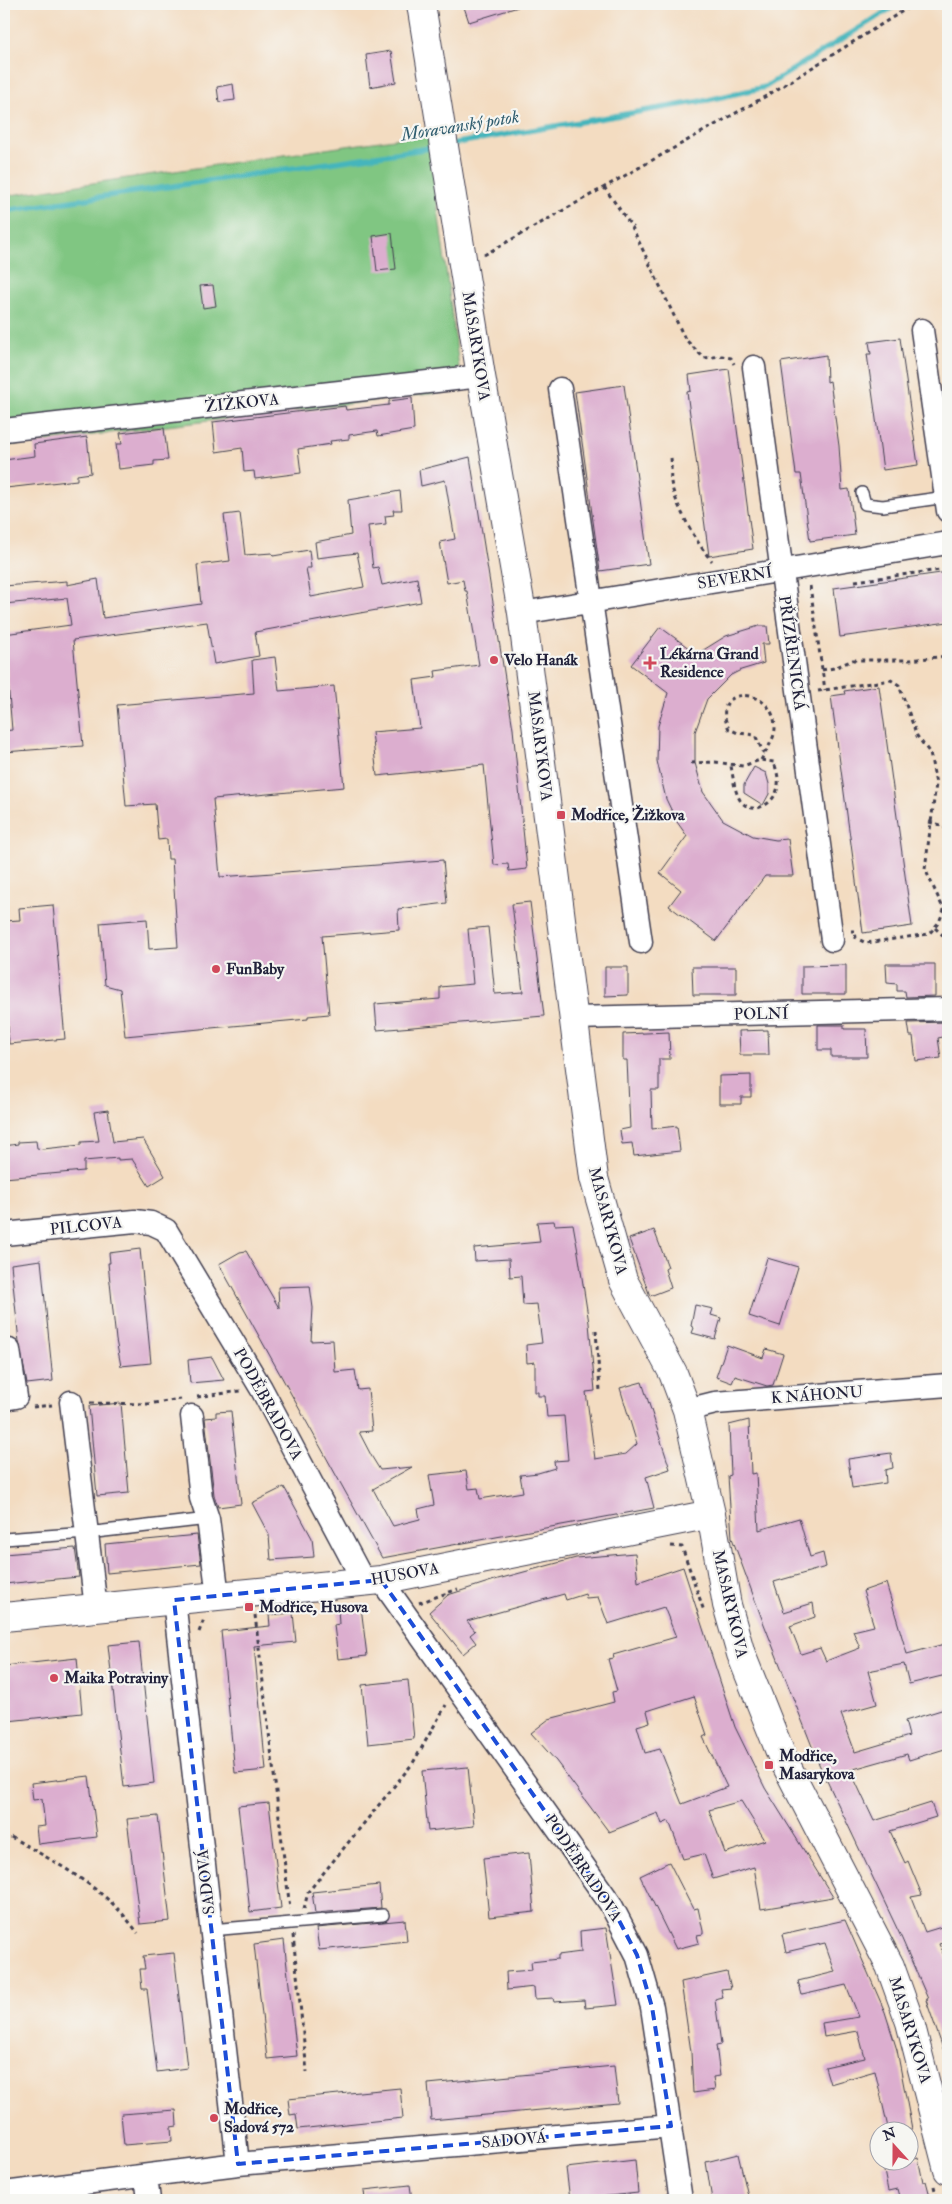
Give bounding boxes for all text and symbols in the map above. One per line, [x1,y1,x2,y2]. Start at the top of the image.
water label: Moravanský potok [398,105,521,147]
street label: MASARYKOVA [457,290,495,402]
street label: ŽIŽKOVA [204,388,280,417]
street label: SEVERNÍ [696,562,775,594]
street label: PŘÍZŘENICKÁ [774,594,811,712]
place label: Lékárna Grand Residence [660,644,759,682]
place label: Velo Hanák [503,650,578,670]
marker: Velo Hanák [488,654,500,666]
marker: Lékárna Grand Residence [644,657,656,669]
street label: MASARYKOVA [523,690,557,802]
place label: Modřice, Žižkova [570,804,685,825]
marker: Modřice, Žižkova [555,809,567,821]
place label: FunBaby [226,959,285,980]
marker: FunBaby [210,963,222,975]
street label: POLNÍ [734,1003,790,1024]
street label: MASARYKOVA [584,1165,632,1277]
street label: PILCOVA [49,1212,123,1240]
street label: PODĚBRADOVA [229,1344,308,1463]
street label: K NÁHONU [770,1381,864,1408]
street label: MASARYKOVA [708,1548,752,1660]
street label: HUSOVA [369,1558,441,1590]
place label: Modřice, Husova [258,1597,368,1617]
marker: Modřice, Husova [243,1601,255,1613]
place label: Maika Potraviny [63,1668,169,1689]
marker: Maika Potraviny [48,1672,60,1684]
place label: Modřice, Masarykova [778,1746,855,1785]
marker: Modřice, Masarykova [763,1759,775,1771]
street label: PODĚBRADOVA [540,1810,627,1925]
street label: SADOVÁ [192,1848,219,1916]
street label: MASARYKOVA [884,1974,936,2086]
place label: Modřice, Sadová 572 [223,2099,294,2137]
marker: Modřice, Sadová 572 [208,2112,220,2124]
north arrow [870,2122,920,2172]
text: N [880,2124,899,2145]
street label: SADOVÁ [481,2126,547,2153]

